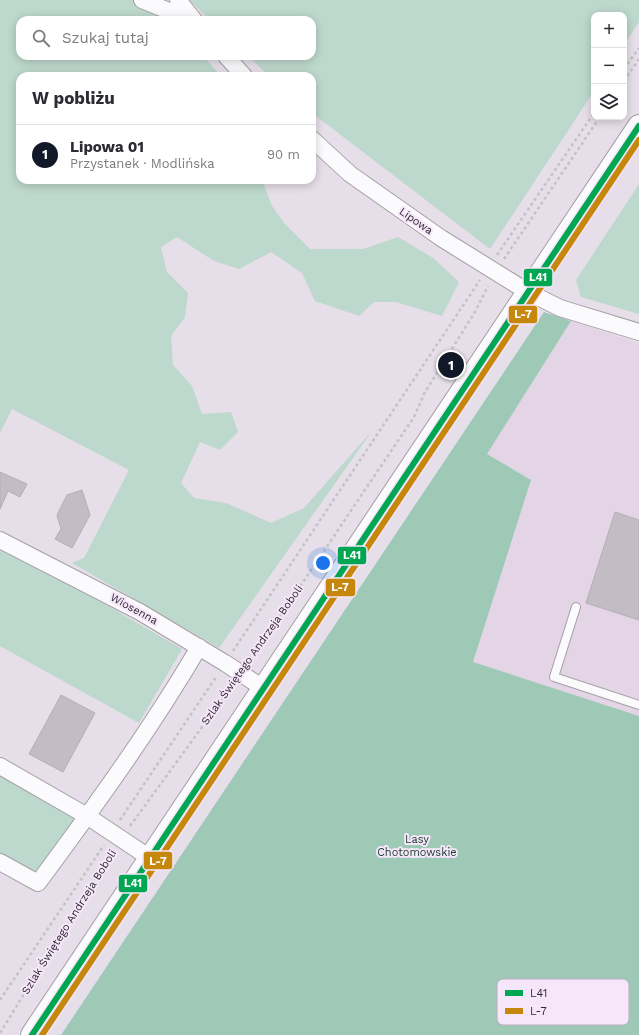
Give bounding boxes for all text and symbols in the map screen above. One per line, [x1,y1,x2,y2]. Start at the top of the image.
map controls [591,12,627,120]
button: + [591,12,627,48]
search box [16,16,316,60]
icon: search [30,27,52,49]
text: Szukaj tutaj [62,29,149,47]
button: − [591,48,627,84]
button: layers [591,84,627,120]
text: W pobliżu [32,88,115,108]
text: Lipowa 01 [70,138,144,156]
text: 1 [42,147,48,162]
text: 90 m [267,147,300,162]
text: Przystanek · Modlińska [70,156,215,171]
street label: Lipowa [397,205,435,237]
line badge: L41 [523,268,553,287]
text: L41 [529,271,547,284]
line badge: L-7 [508,305,538,324]
text: L-7 [514,308,532,321]
pin: 1 [438,350,464,380]
line badge: L41 [337,546,367,565]
text: L41 [343,549,361,562]
your location [313,553,333,573]
line badge: L-7 [325,578,356,597]
text: L-7 [331,581,349,594]
street label: Szlak Świętego Andrzeja Boboli [198,582,306,728]
street label: Wiosenna [108,591,160,627]
park label: Lasy Chotomowskie [377,833,457,859]
street label: Szlak Świętego Andrzeja Boboli [18,847,119,997]
line badge: L-7 [143,851,173,870]
text: L-7 [149,855,167,868]
line badge: L41 [118,874,148,893]
text: L41 [124,877,142,890]
legend [497,979,629,1025]
text: L41 [530,987,547,1000]
text: L-7 [530,1005,547,1018]

